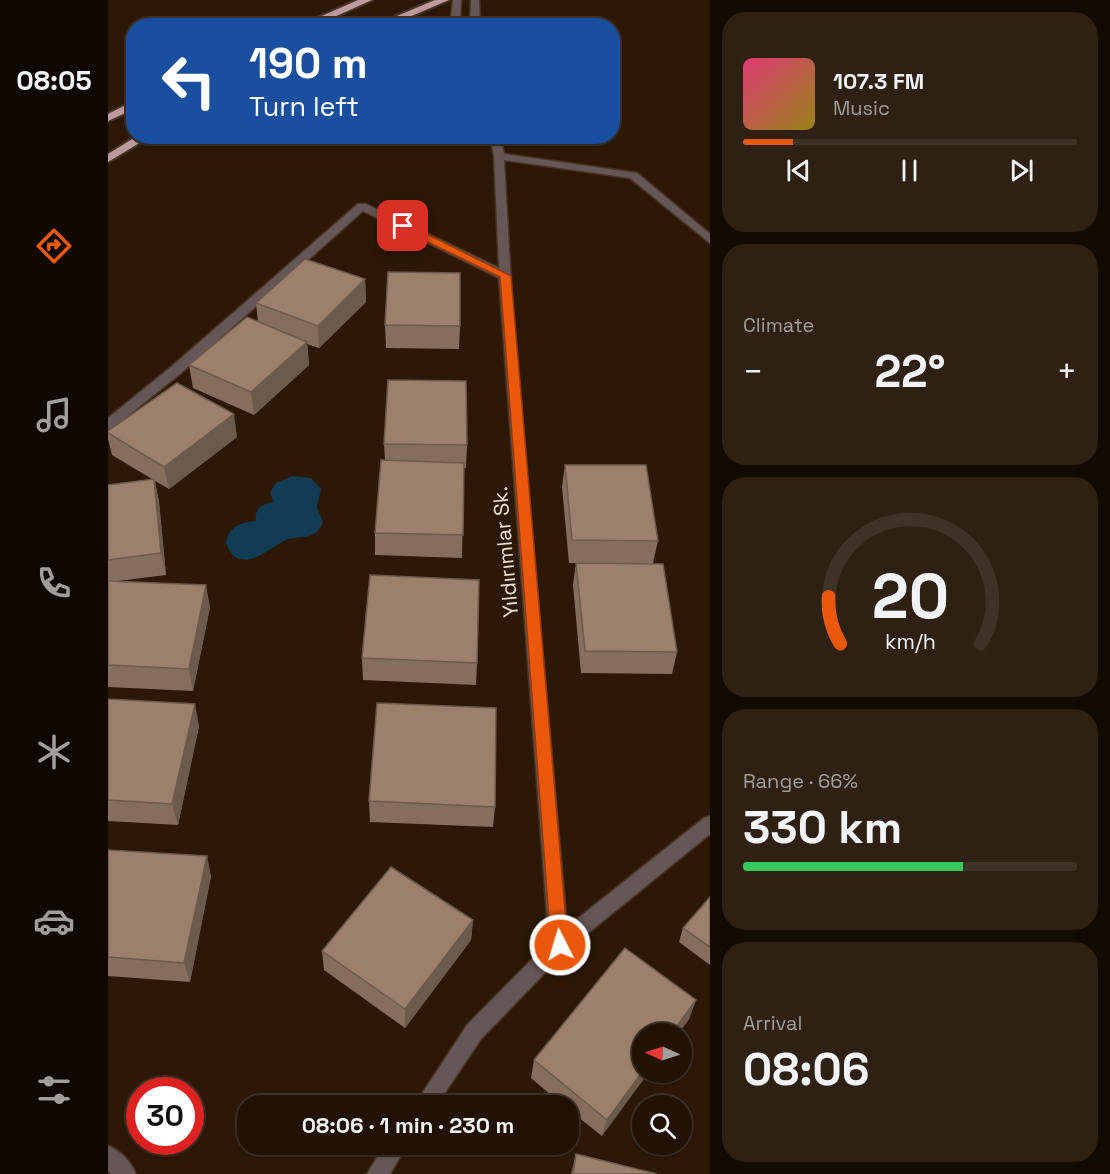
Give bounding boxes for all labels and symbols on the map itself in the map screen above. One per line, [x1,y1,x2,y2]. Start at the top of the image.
pin [377,200,428,251]
street label: Yıldırımlar Sk. [486,485,524,619]
position arrow [528,913,592,977]
north arrow [632,1023,692,1083]
speed limit sign: 30 [126,1077,204,1155]

